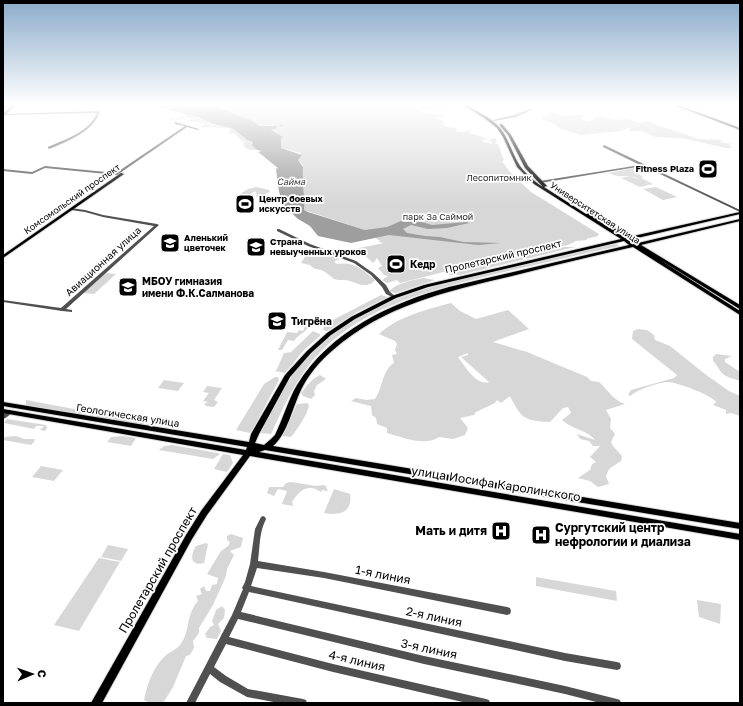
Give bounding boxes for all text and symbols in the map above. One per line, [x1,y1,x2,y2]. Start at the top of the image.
sports icon: Fitness Plaza [697,158,719,180]
street label: Комсомольский проспект [21,161,122,236]
place label: Fitness Plaza [635,163,694,174]
park label: Лесопитомник [466,172,532,183]
water label: Сайма [277,176,306,187]
street label: Университетская улица [548,179,643,246]
sports icon: Центр боевых искусств [234,193,256,215]
place label: Центр боевых искусств [259,193,323,214]
park label: парк За Саймой [403,211,473,222]
street label: Авиационная улица [63,224,143,298]
school or university icon: Аленький цветочек [159,232,181,254]
place label: Аленький цветочек [184,232,228,253]
school or university icon: Страна невыученных уроков [245,236,267,258]
place label: Страна невыученных уроков [270,236,366,257]
street label: Пролетарский проспект [443,237,563,275]
sports icon: Кедр [385,253,407,275]
place label: Кедр [410,258,435,270]
place label: МБОУ гимназия имени Ф.К.Салманова [142,275,254,299]
school or university icon: МБОУ гимназия имени Ф.К.Салманова [117,276,139,298]
school or university icon: Тигрёна [266,310,288,332]
place label: Тигрёна [291,315,332,327]
street label: Геологическая улица [76,401,180,429]
street label: улица Иосифа Каролинского [410,463,582,504]
street label: Пролетарский проспект [115,504,200,636]
hospital icon: Мать и дитя [490,520,512,542]
place label: Сургутский центр нефрологии и диализа [555,520,691,549]
place label: Мать и дитя [415,523,487,538]
hospital icon: Сургутский центр нефрологии и диализа [530,524,552,546]
street label: 1-я линия [354,562,412,587]
street label: 2-я линия [405,603,464,630]
street label: 3-я линия [400,635,459,662]
street label: 4-я линия [327,647,387,674]
north arrow [12,654,52,694]
text: С [36,670,49,678]

